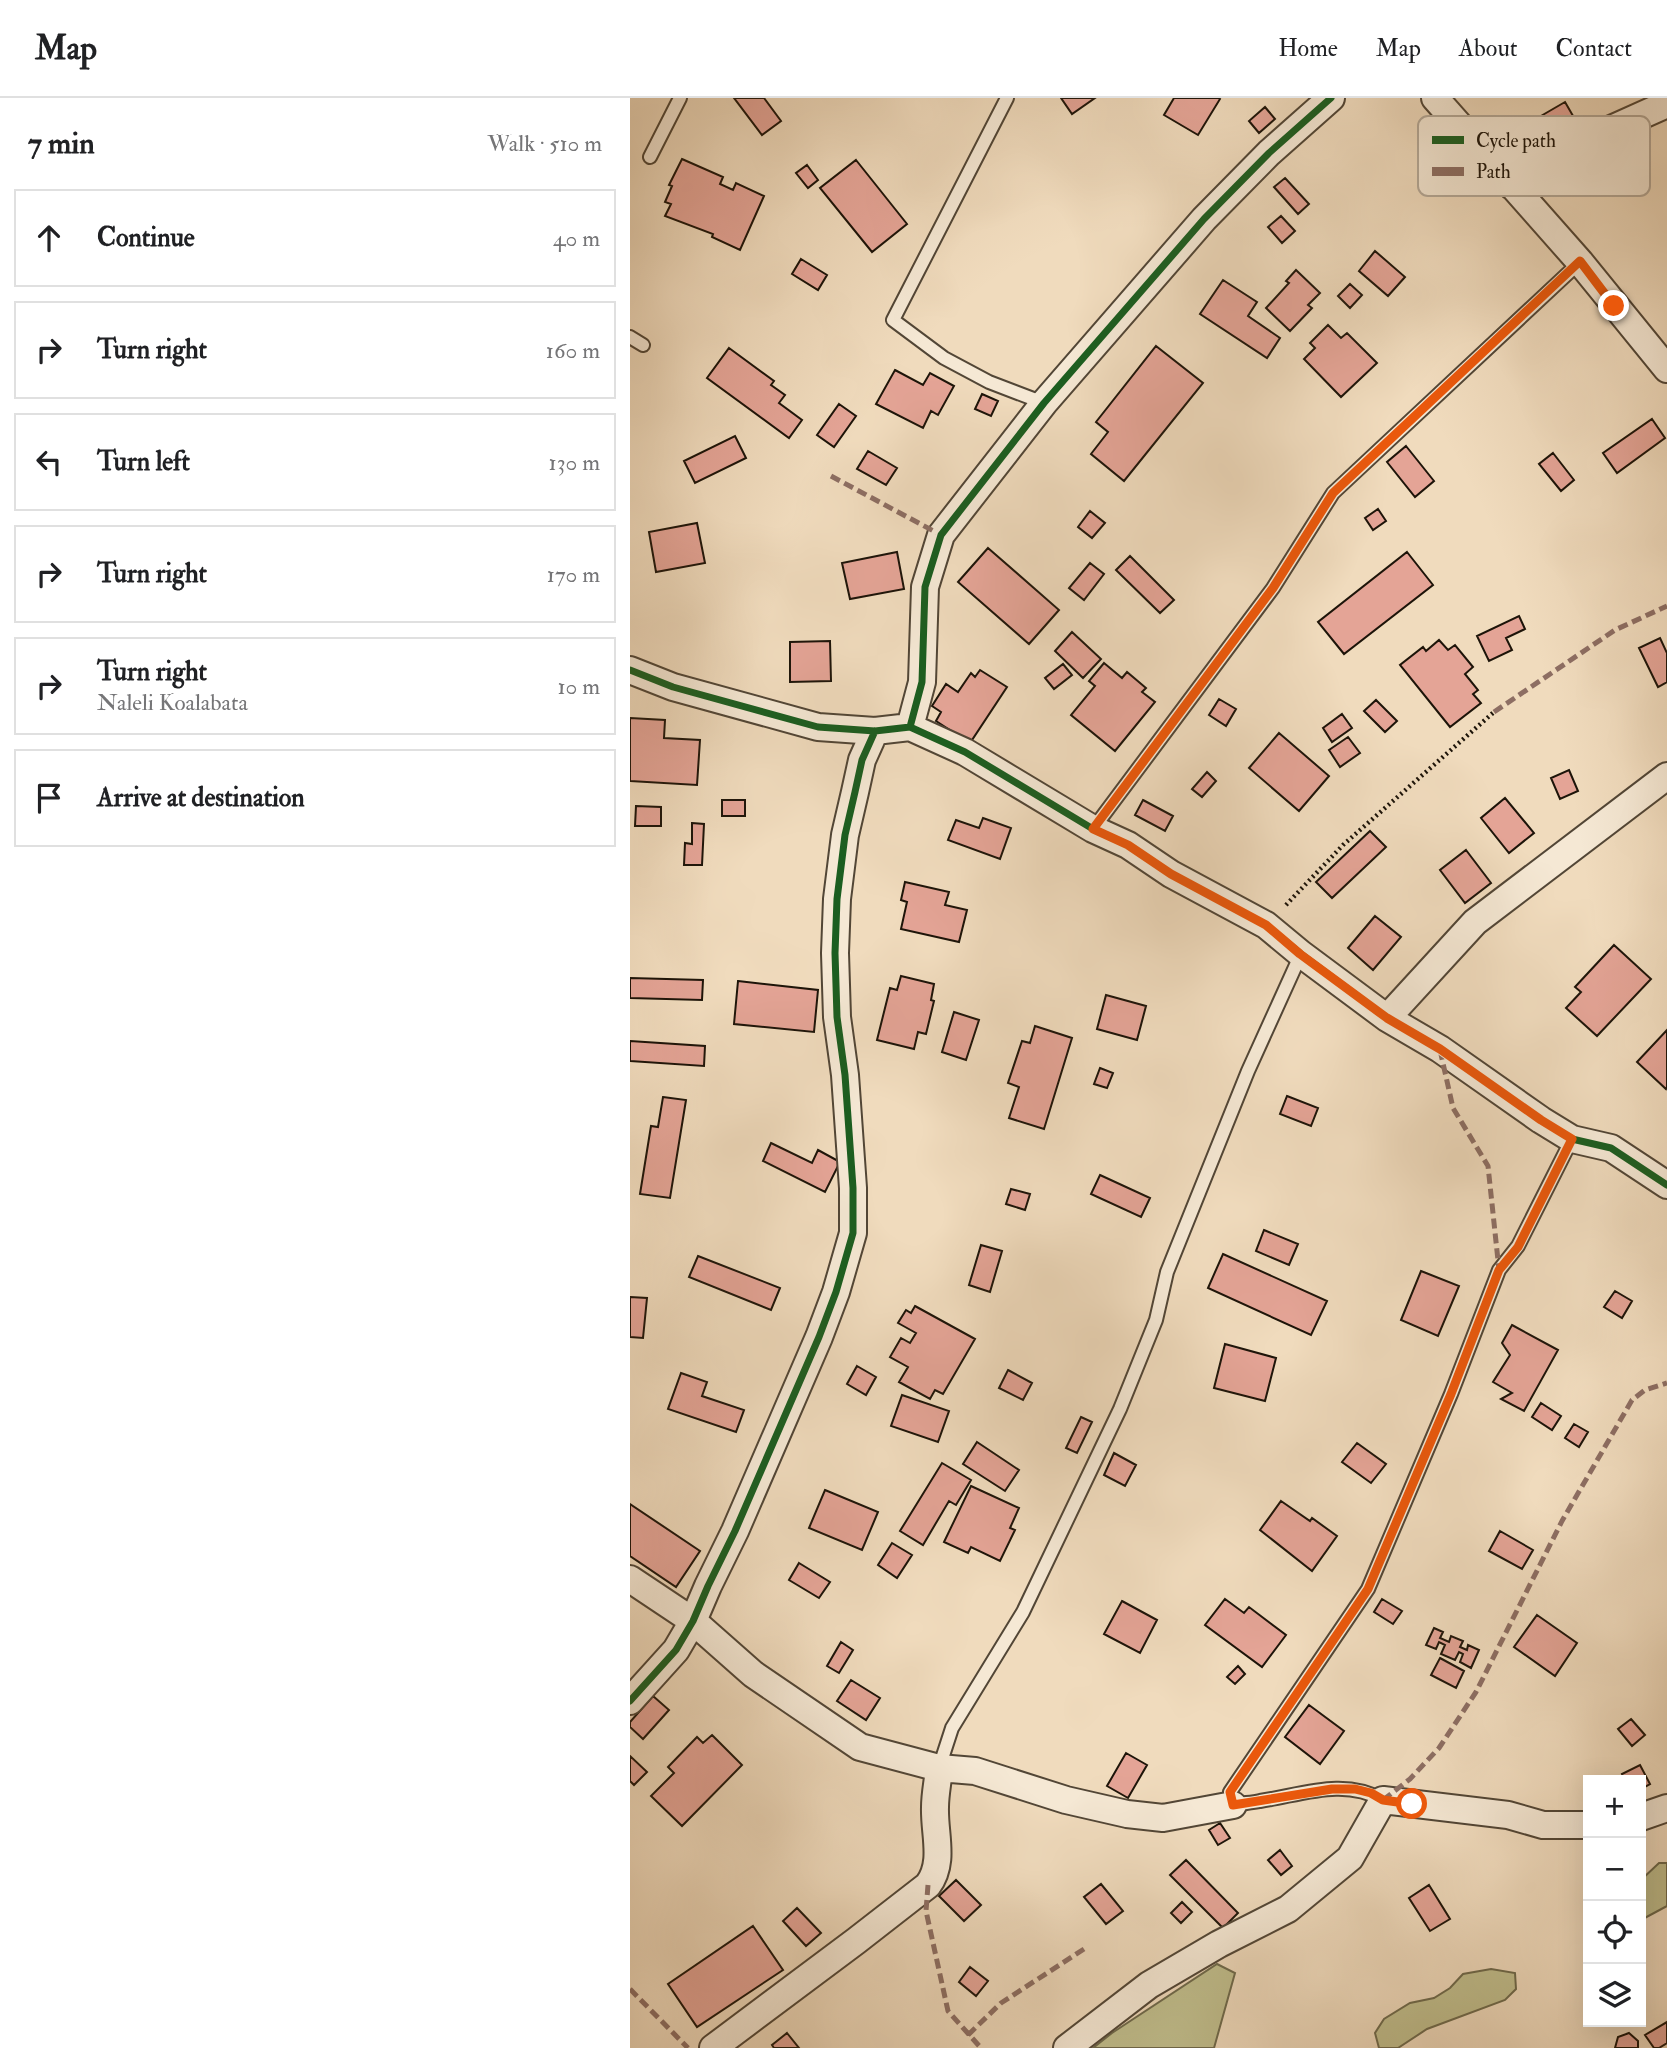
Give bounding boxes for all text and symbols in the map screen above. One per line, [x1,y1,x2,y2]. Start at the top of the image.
text: Map [35,28,97,69]
text: Home [1278,33,1338,64]
text: Map [1376,33,1421,64]
text: About [1459,33,1518,64]
text: Contact [1556,33,1632,64]
legend [1418,116,1650,196]
text: 7 min [28,125,95,162]
text: Walk · 510 m [487,129,602,158]
text: Cycle path [1476,129,1556,154]
text: Path [1476,160,1511,184]
icon: ahead [30,219,68,257]
text: Continue [97,222,195,254]
text: 40 m [553,224,600,253]
route end [1598,290,1629,321]
icon: right [30,331,68,369]
text: Turn right [97,334,207,366]
text: 160 m [546,336,600,365]
icon: left [30,443,68,481]
text: Turn left [97,446,190,478]
text: 130 m [548,448,600,477]
icon: right [30,555,68,593]
text: Turn right [97,558,207,590]
text: 170 m [547,560,600,589]
text: Turn right [97,656,207,688]
icon: right [30,667,68,705]
text: 10 m [557,672,600,701]
text: Naleli Koalabata [97,688,248,717]
icon: arrive [30,779,68,817]
text: Arrive at destination [97,782,305,814]
map controls [1583,1775,1646,2027]
button: + [1583,1775,1646,1838]
route start [1396,1788,1427,1819]
button: − [1583,1838,1646,1901]
button: locate [1583,1901,1646,1964]
button: layers [1583,1964,1646,2027]

